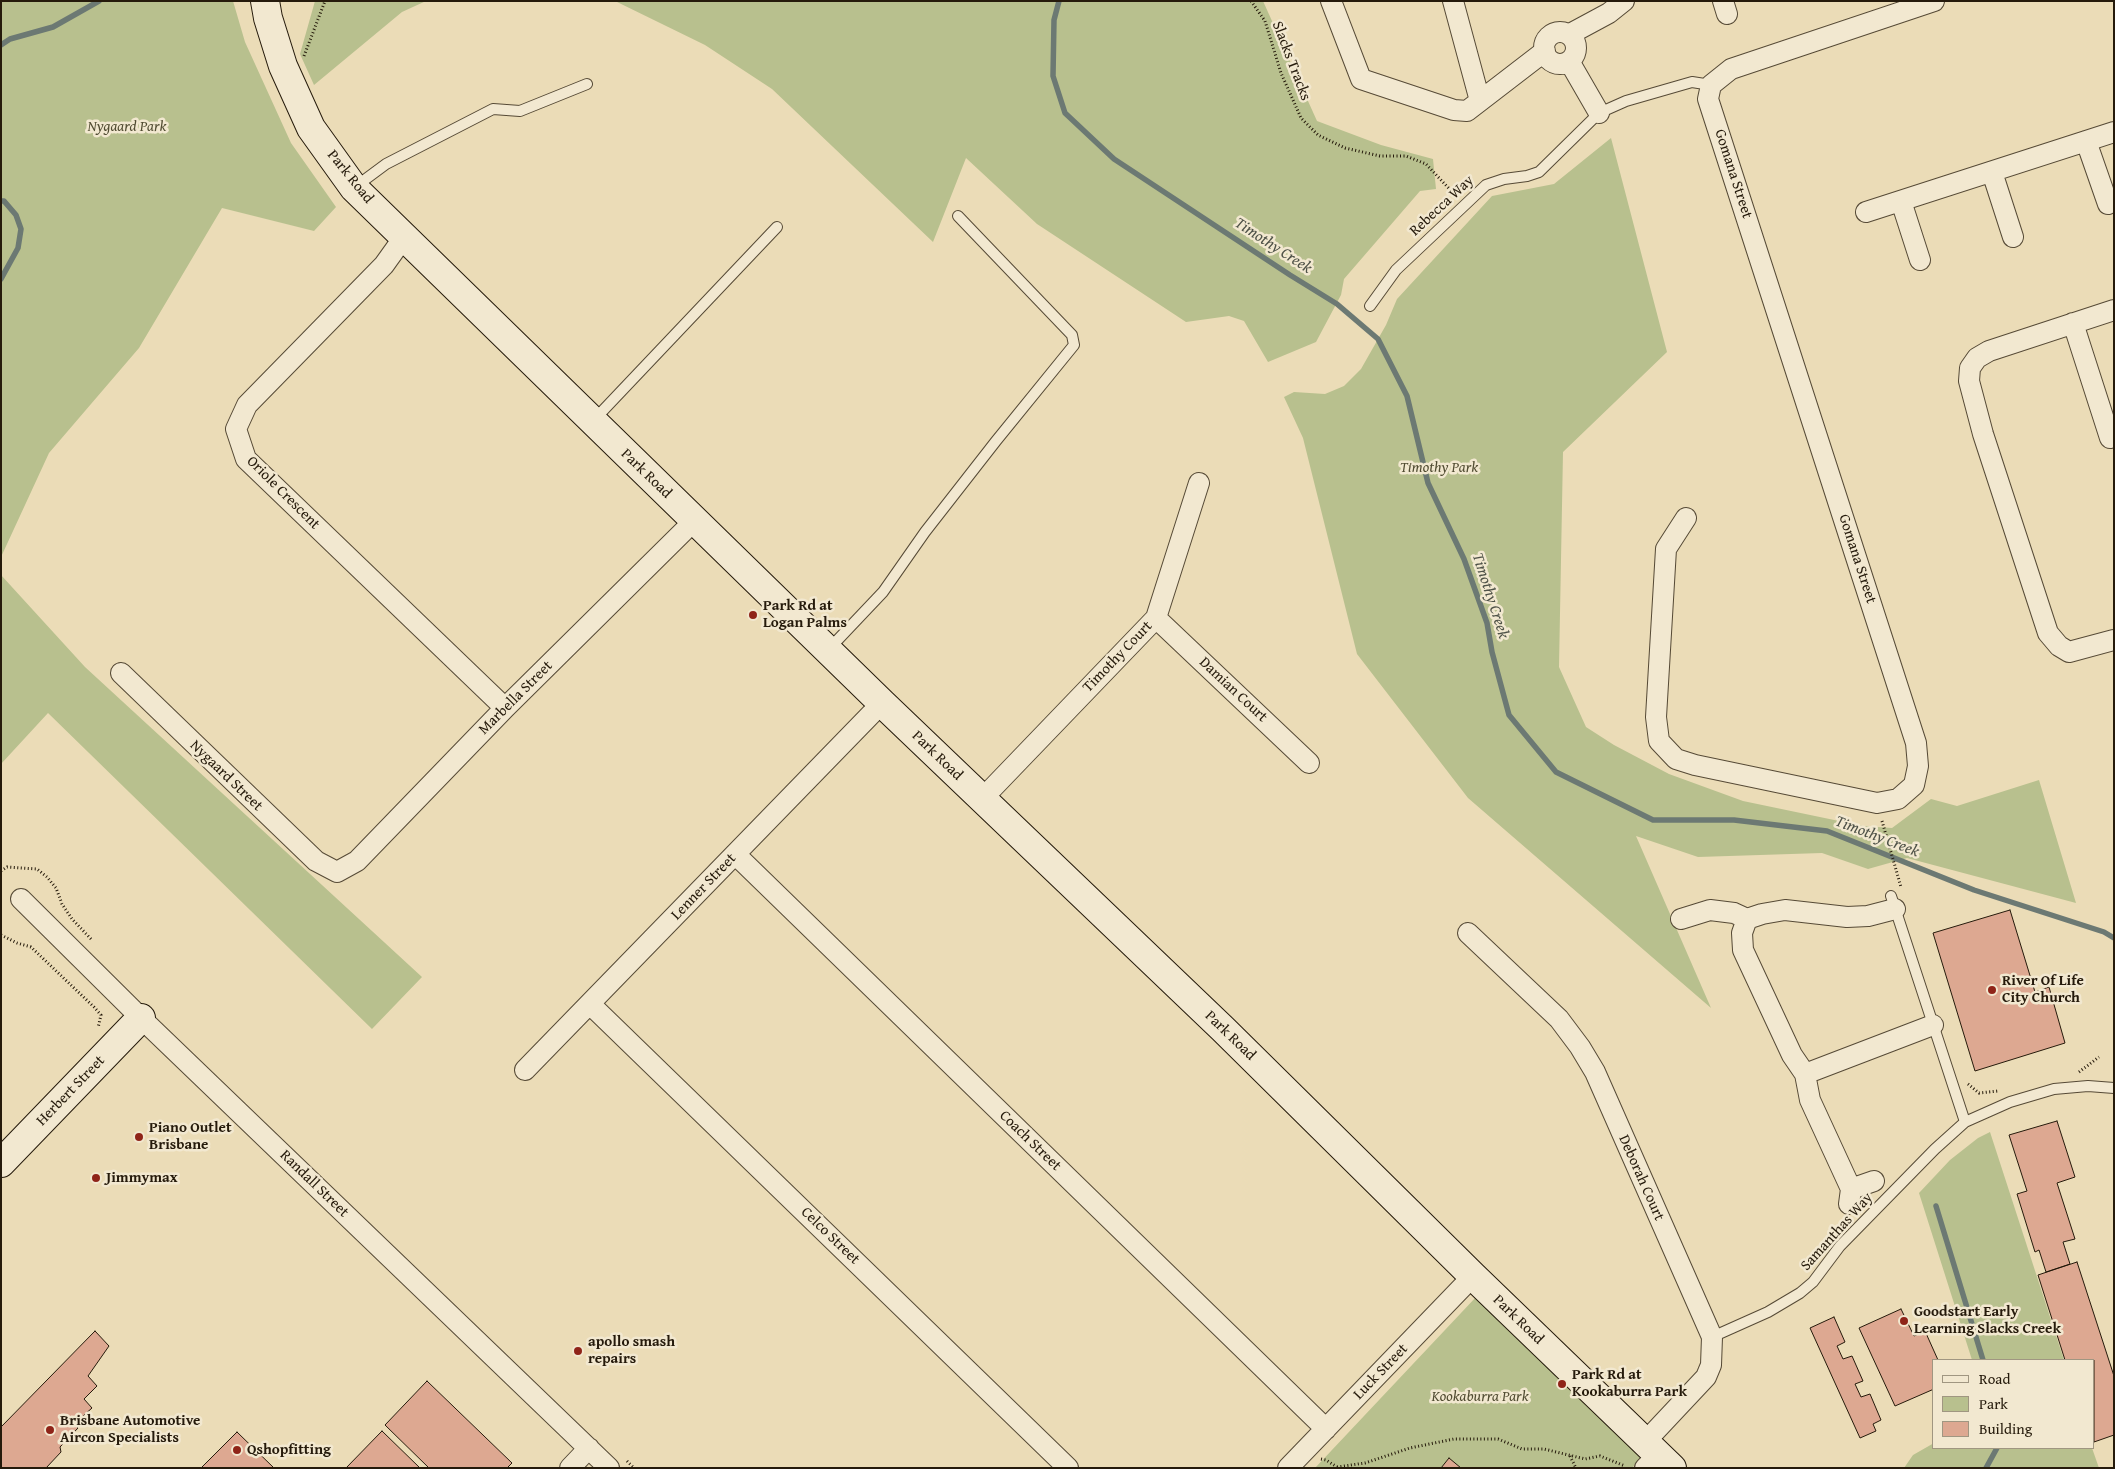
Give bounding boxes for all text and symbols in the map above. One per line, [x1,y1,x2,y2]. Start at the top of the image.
street label: Slacks Tracks [1268,19,1314,103]
park label: Nygaard Park [88,118,166,136]
street label: Gomana Street [1710,127,1756,221]
street label: Park Road [323,147,377,207]
street label: Rebecca Way [1406,172,1478,240]
water label: Timothy Creek [1231,214,1315,278]
street label: Park Road [617,445,675,503]
street label: Oriole Crescent [243,453,323,533]
park label: Timothy Park [1400,459,1478,477]
street label: Gomana Street [1834,512,1880,606]
water label: Timothy Creek [1467,551,1513,641]
place label: Park Rd at Logan Palms [763,597,847,632]
marker: Park Rd at Logan Palms [747,609,759,621]
street label: Timothy Court [1079,618,1157,696]
street label: Damian Court [1195,654,1271,726]
street label: Marbella Street [475,657,557,739]
street label: Park Road [908,727,966,785]
street label: Nygaard Street [186,737,266,815]
water label: Timothy Creek [1832,812,1922,862]
street label: Lenner Street [668,850,740,924]
place label: River Of Life City Church [2002,972,2084,1007]
marker: River Of Life City Church [1986,984,1998,996]
street label: Park Road [1201,1007,1259,1065]
street label: Herbert Street [33,1052,109,1130]
street label: Coach Street [995,1107,1065,1175]
place label: Piano Outlet Brisbane [149,1119,232,1154]
marker: Piano Outlet Brisbane [133,1131,145,1143]
street label: Deborah Court [1614,1132,1668,1224]
street label: Randall Street [276,1147,352,1221]
place label: Jimmymax [106,1169,178,1187]
marker: Jimmymax [90,1172,102,1184]
street label: Samanthas Way [1797,1189,1877,1275]
street label: Celco Street [797,1203,863,1269]
street label: Park Road [1489,1291,1547,1349]
place label: Goodstart Early Learning Slacks Creek [1914,1303,2061,1338]
marker: Goodstart Early Learning Slacks Creek [1898,1315,1910,1327]
place label: apollo smash repairs [588,1333,675,1368]
street label: Luck Street [1350,1340,1412,1404]
marker: apollo smash repairs [572,1345,584,1357]
legend [1932,1359,2095,1449]
place label: Park Rd at Kookaburra Park [1572,1366,1687,1401]
text: Road [1979,1368,2010,1389]
marker: Park Rd at Kookaburra Park [1556,1378,1568,1390]
park label: Kookaburra Park [1431,1388,1529,1406]
text: Park [1979,1393,2008,1414]
place label: Brisbane Automotive Aircon Specialists [60,1412,200,1447]
text: Building [1979,1418,2032,1439]
marker: Brisbane Automotive Aircon Specialists [44,1424,56,1436]
place label: Qshopfitting [247,1441,331,1459]
marker: Qshopfitting [231,1444,243,1456]

